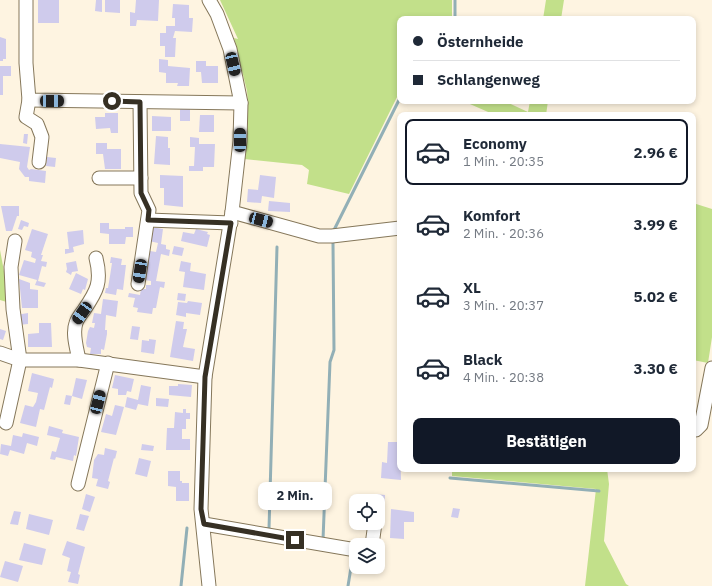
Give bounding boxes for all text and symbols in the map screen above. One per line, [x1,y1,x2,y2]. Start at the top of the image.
text: Östernheide [437,32,523,51]
car [224,51,242,77]
text: Schlangenweg [437,70,540,89]
route start [103,92,121,110]
car [40,95,64,107]
car [234,128,246,152]
icon: car [415,134,451,170]
text: Economy [463,134,527,153]
text: 2.96 € [633,143,678,162]
text: 1 Min. · 20:35 [463,153,544,170]
icon: car [415,206,451,242]
text: Komfort [463,206,521,225]
car [248,211,274,229]
text: 3.99 € [633,215,678,234]
text: 2 Min. · 20:36 [463,225,544,242]
car [132,258,148,284]
icon: car [415,278,451,314]
text: XL [463,278,481,297]
text: 5.02 € [633,287,678,306]
text: 3 Min. · 20:37 [463,297,544,314]
car [70,300,94,326]
icon: car [415,350,451,386]
text: Black [463,350,503,369]
text: 3.30 € [633,359,678,378]
text: 4 Min. · 20:38 [463,369,544,386]
car [89,389,107,415]
button: Bestätigen [413,418,680,464]
callout: 2 Min. [258,482,332,510]
text: 2 Min. [276,487,314,504]
map controls [349,494,385,574]
button: locate [349,494,385,530]
route end [286,531,304,549]
button: layers [349,538,385,574]

